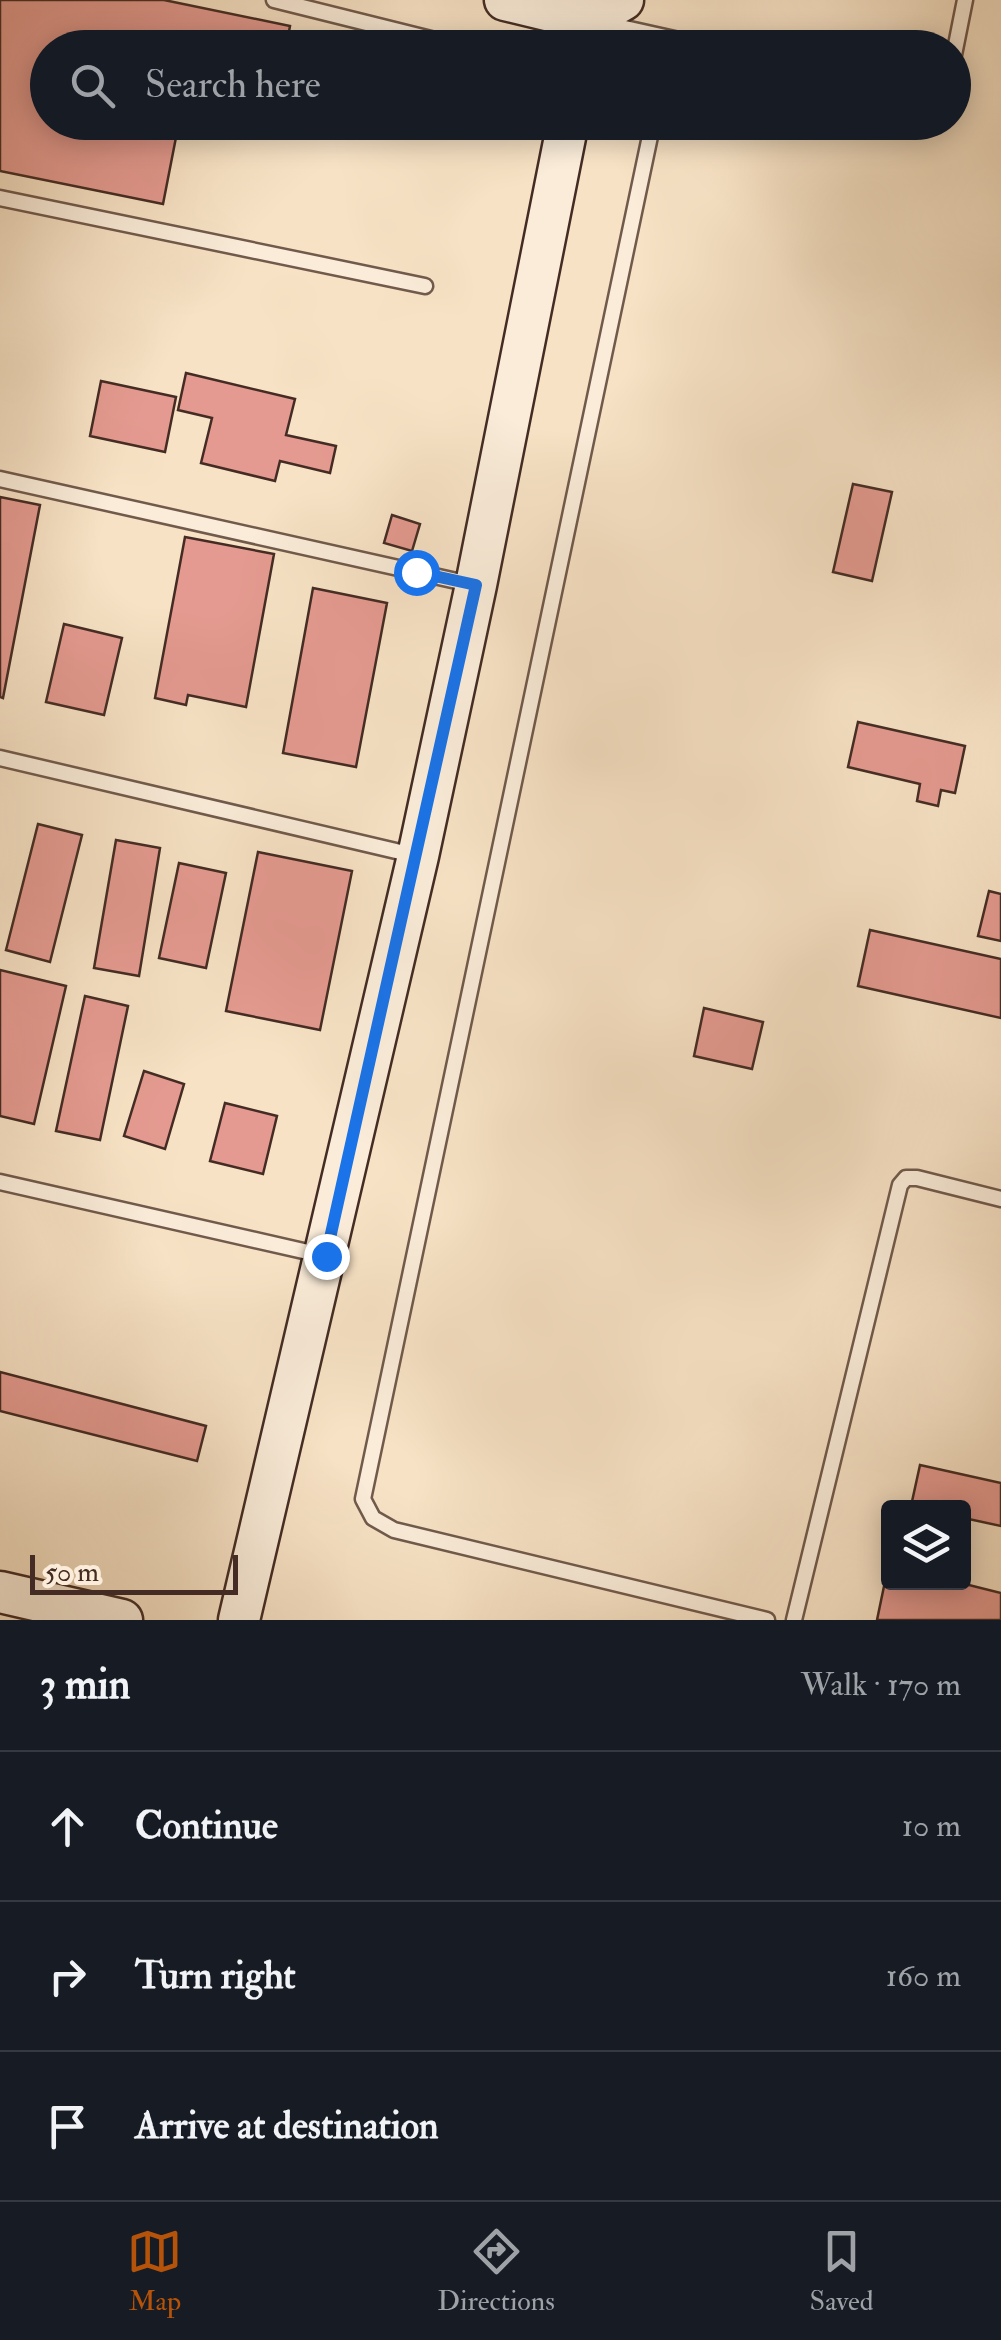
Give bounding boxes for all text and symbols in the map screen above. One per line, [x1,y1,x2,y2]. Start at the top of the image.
search box [30,30,971,140]
icon: search [65,58,120,113]
text: Search here [145,61,321,109]
route start [394,550,440,596]
route end [304,1234,350,1280]
map controls [881,1500,971,1590]
button: layers [881,1500,971,1590]
scale bar [30,1550,238,1594]
text: 50 m [45,1555,99,1590]
text: 3 min [40,1659,130,1711]
text: Walk · 170 m [801,1665,961,1705]
icon: ahead [40,1799,95,1854]
text: Continue [135,1802,278,1850]
text: 10 m [902,1806,961,1846]
icon: right [40,1949,95,2004]
text: Turn right [135,1952,296,2000]
text: 160 m [886,1956,961,1996]
icon: arrive [40,2099,95,2154]
text: Arrive at destination [135,2102,439,2150]
tab: Map [127,2224,182,2319]
tab: Directions [437,2224,555,2319]
tab: Saved [810,2224,874,2319]

